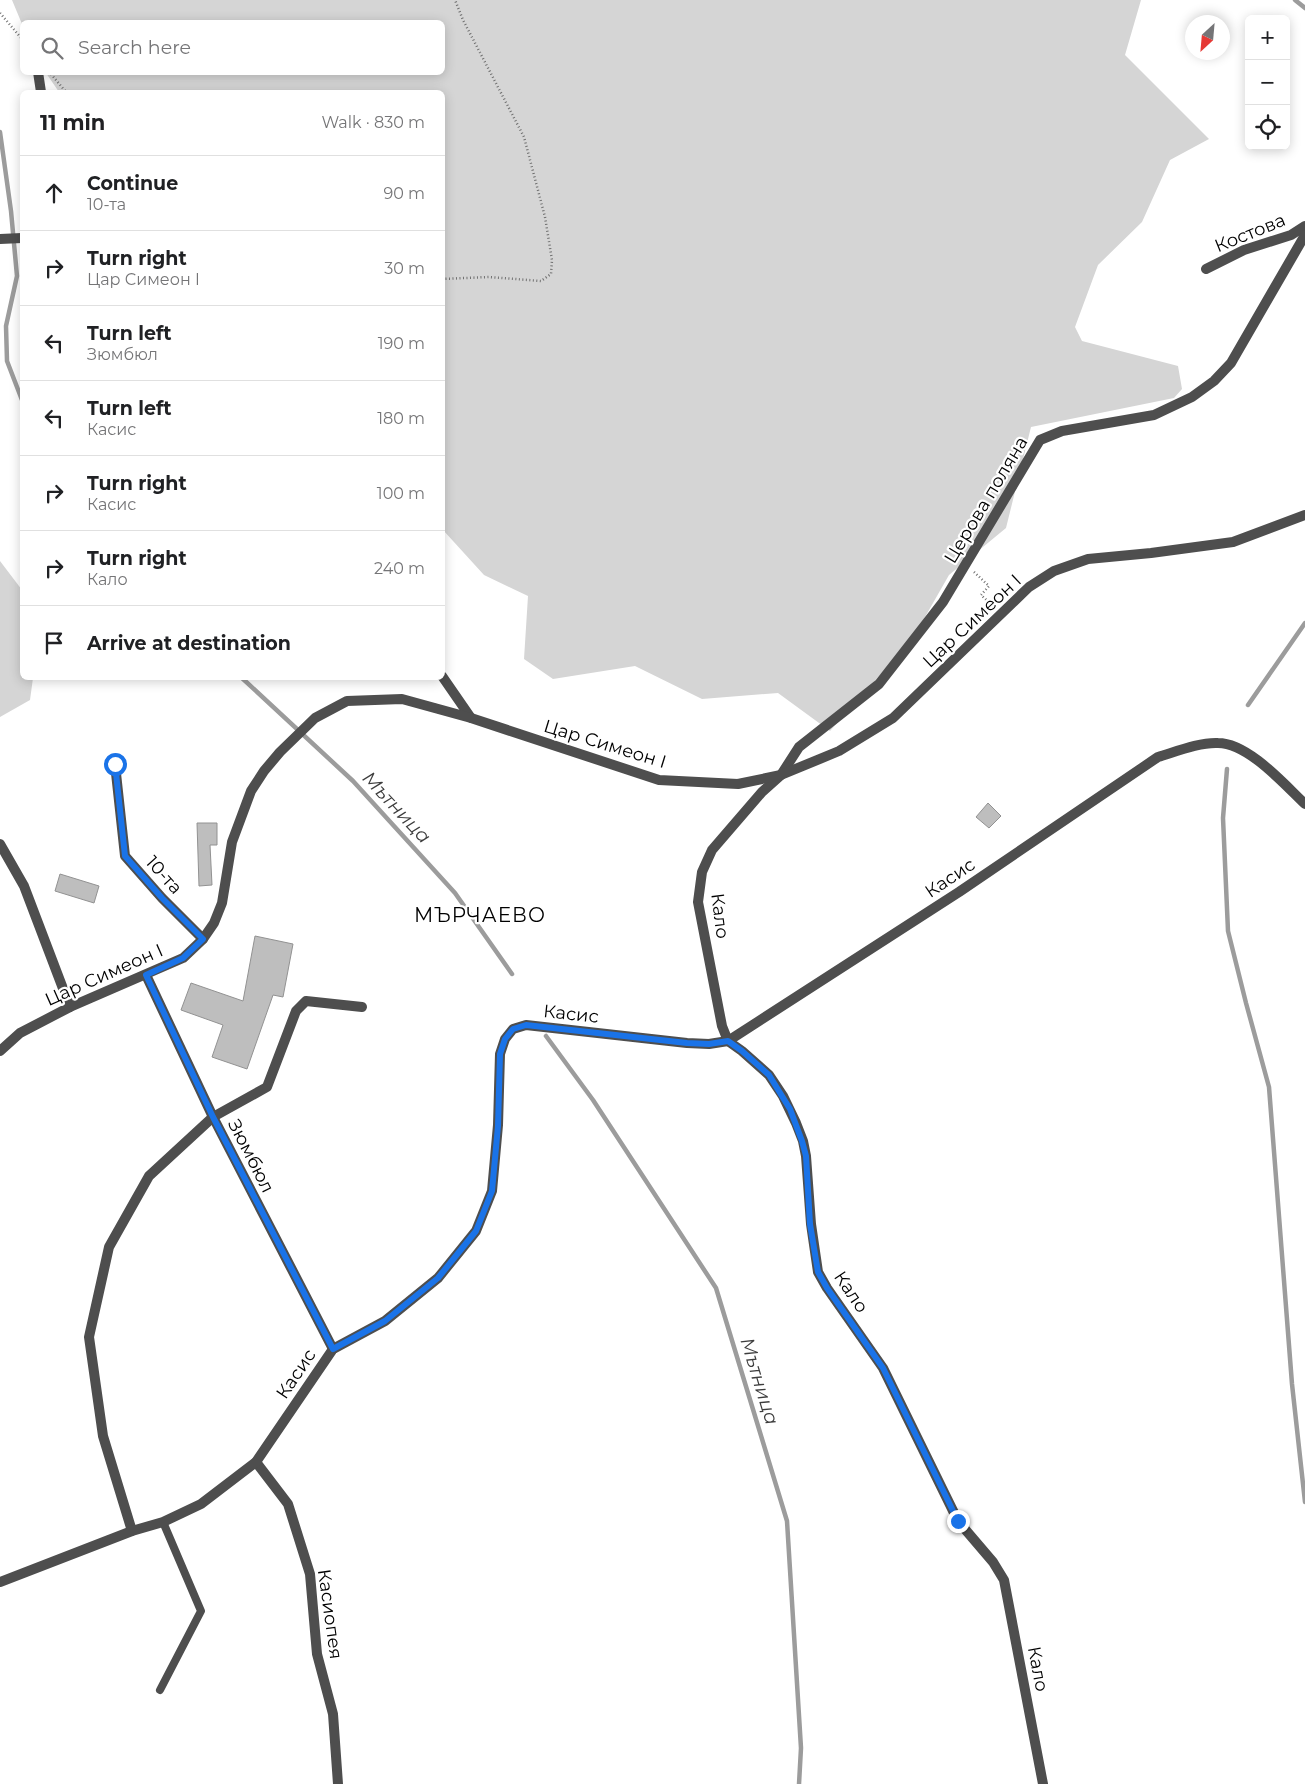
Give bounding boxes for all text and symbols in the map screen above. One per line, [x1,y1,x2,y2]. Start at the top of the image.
north arrow [1185,15,1230,60]
map controls [1245,15,1290,150]
button: + [1245,15,1290,60]
search box [20,20,445,75]
icon: search [38,34,66,62]
text: Search here [78,36,191,59]
button: − [1245,60,1290,105]
button: locate [1245,105,1290,150]
text: 11 min [40,110,105,135]
text: Walk · 830 m [321,113,425,132]
text: Continue [87,172,178,195]
icon: ahead [40,179,68,207]
text: 90 m [383,184,425,203]
text: 10-та [87,195,126,214]
street label: Костова [1211,209,1289,257]
text: Turn right [87,247,187,270]
icon: right [40,254,68,282]
text: 30 m [384,259,425,278]
text: Цар Симеон I [87,270,200,289]
text: Turn left [87,322,172,345]
icon: left [40,329,68,357]
text: 190 m [378,334,425,353]
text: Зюмбюл [87,345,158,364]
text: Turn left [87,397,172,420]
icon: left [40,404,68,432]
text: 180 m [377,409,425,428]
text: Касис [87,420,136,439]
street label: Церова поляна [939,433,1033,567]
text: Turn right [87,472,187,495]
icon: right [40,479,68,507]
text: 100 m [377,484,425,503]
text: Касис [87,495,136,514]
text: Turn right [87,547,187,570]
icon: right [40,554,68,582]
text: 240 m [374,559,425,578]
text: Кало [87,570,128,589]
street label: Цар Симеон I [918,570,1026,672]
icon: arrive [40,629,68,657]
text: Arrive at destination [87,632,291,655]
street label: Цар Симеон I [541,715,669,773]
route start [104,753,127,776]
water label: Мътница [358,767,436,848]
street label: 10-та [141,851,187,899]
street label: Касис [921,853,979,903]
street label: Кало [706,892,734,940]
district label: МЪРЧАЕВО [414,903,546,927]
street label: Цар Симеон I [42,939,166,1011]
street label: Касис [542,1000,600,1028]
street label: Зюмбюл [223,1115,279,1197]
street label: Кало [829,1267,873,1317]
water label: Мътница [735,1335,784,1428]
street label: Касис [271,1345,321,1403]
route end [947,1510,970,1533]
street label: Касиопея [313,1568,347,1660]
street label: Кало [1023,1644,1053,1694]

